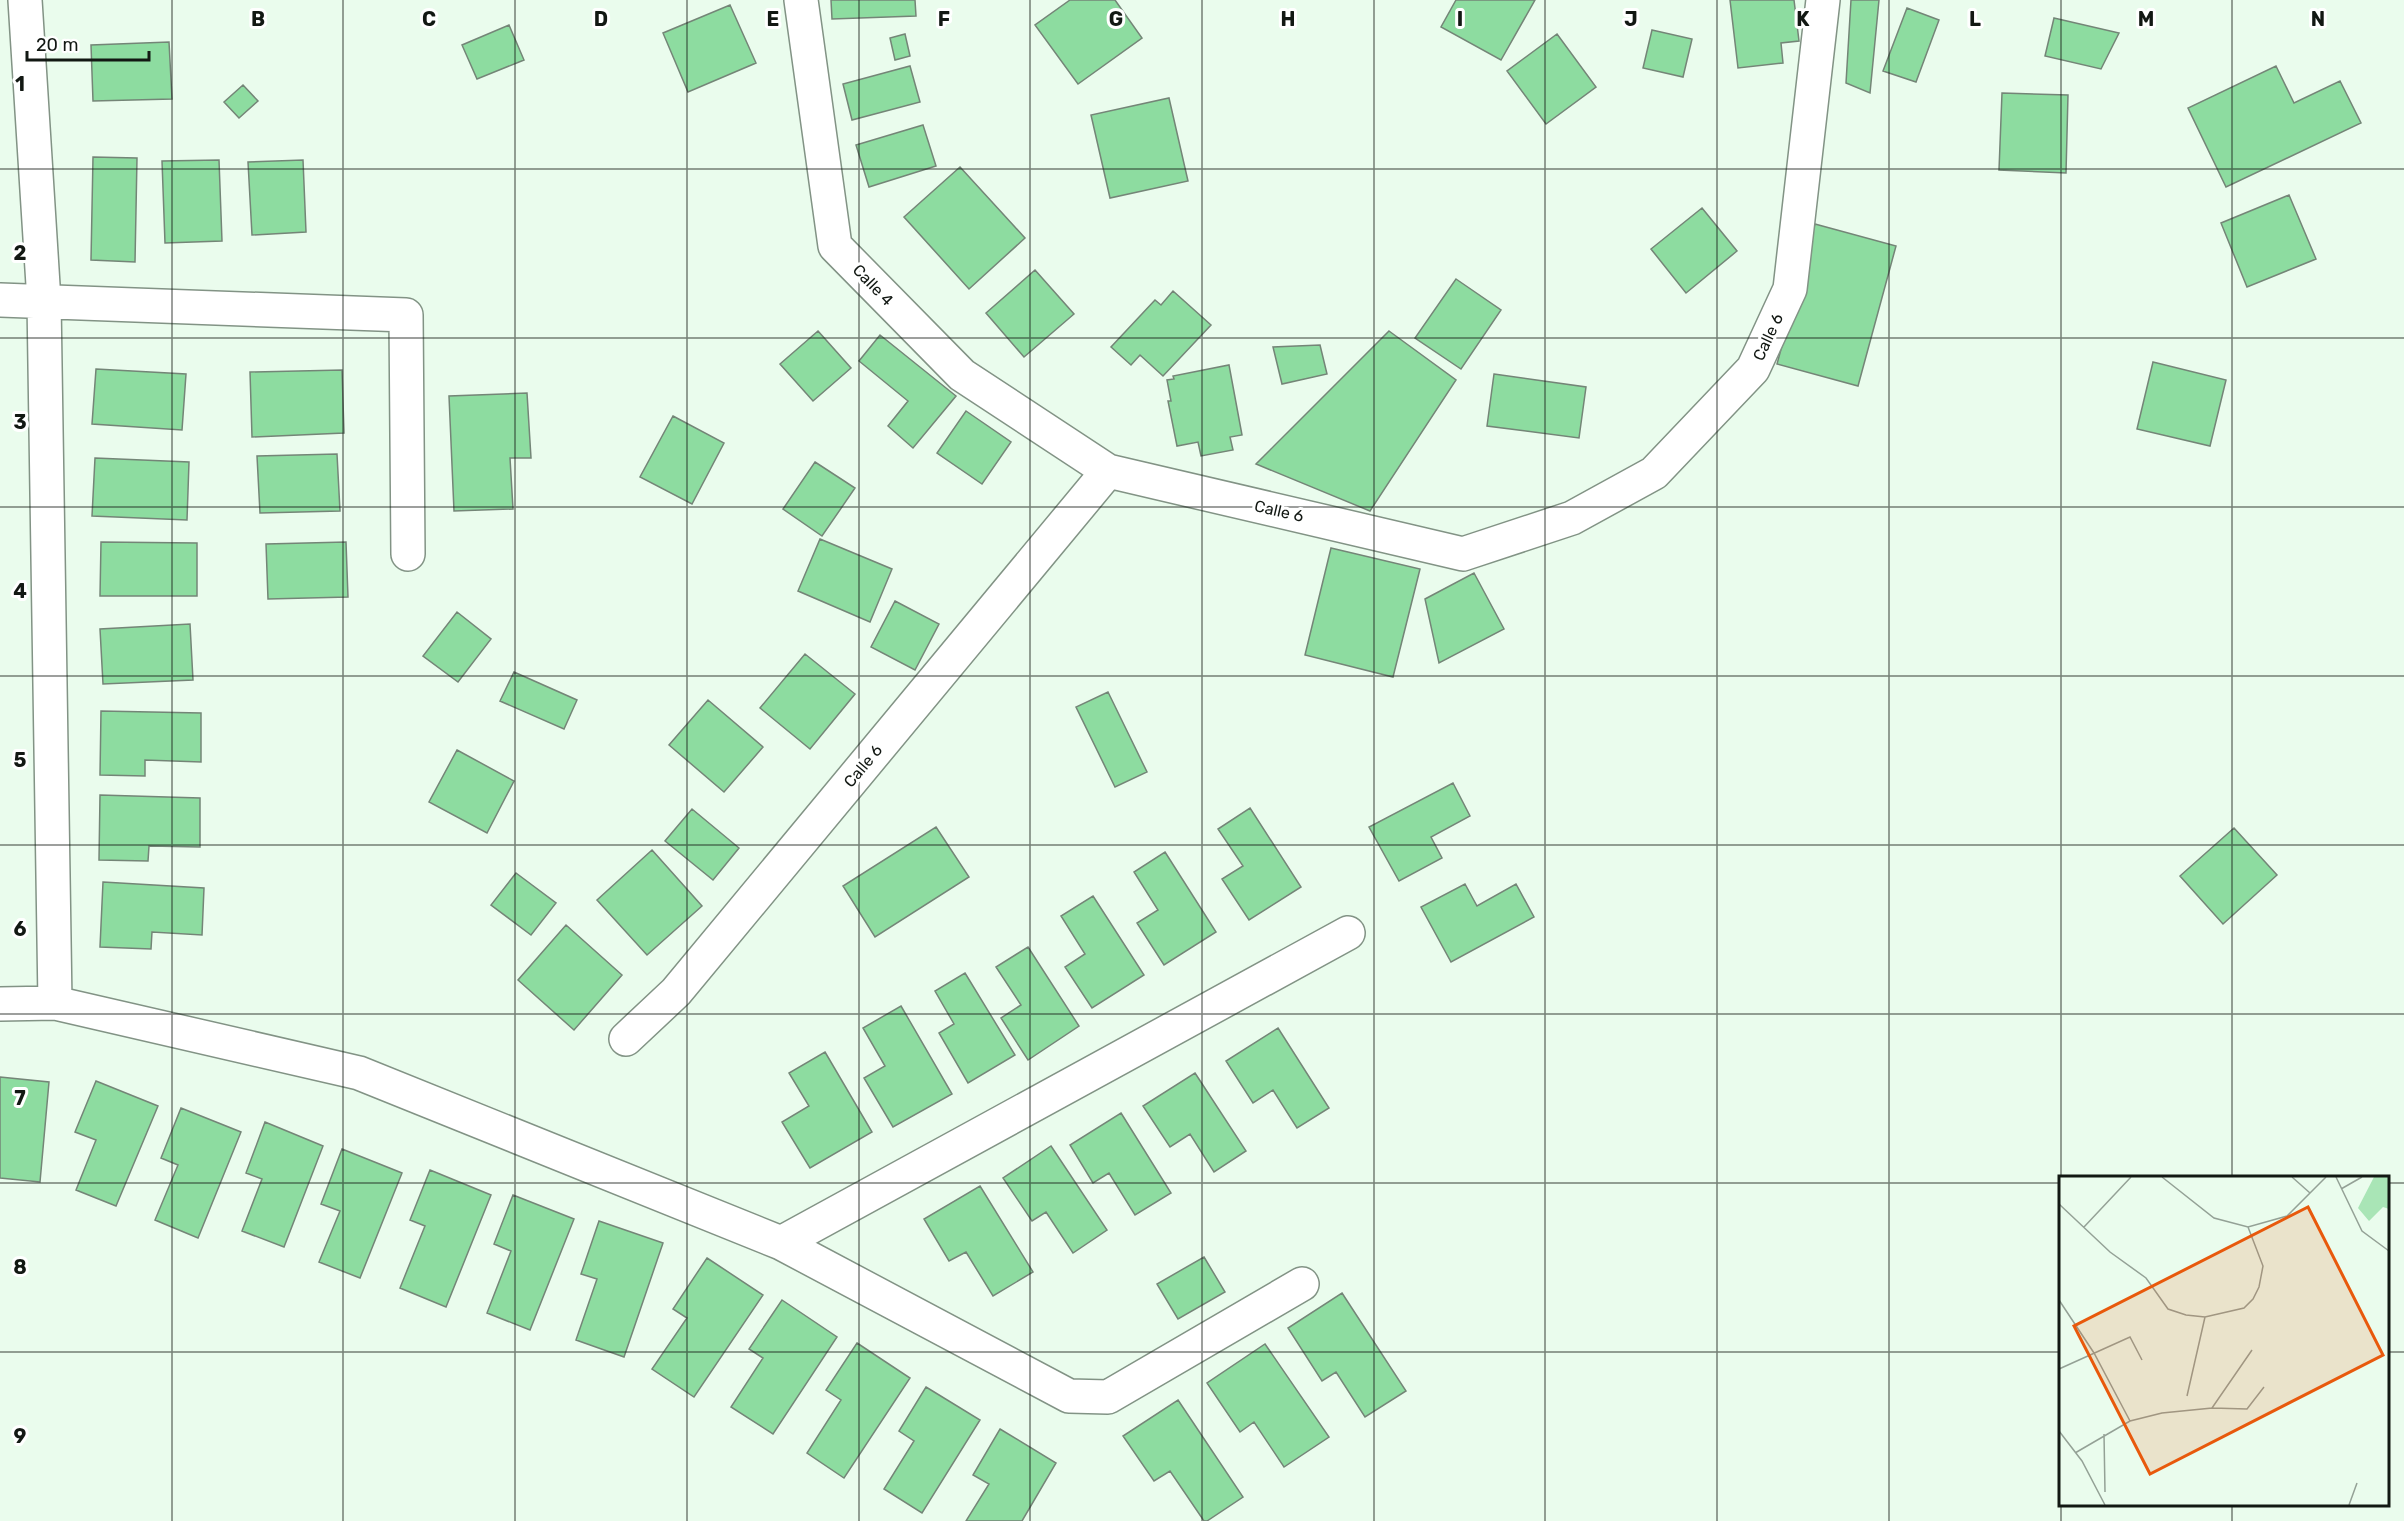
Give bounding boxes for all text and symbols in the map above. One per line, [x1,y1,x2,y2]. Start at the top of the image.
text: B [251,7,265,31]
text: C [422,7,436,31]
text: D [594,7,608,31]
text: E [767,7,779,31]
text: F [938,7,950,31]
text: G [1109,7,1123,31]
text: H [1281,7,1295,31]
text: I [1457,7,1463,31]
text: J [1624,7,1638,31]
text: K [1796,7,1810,31]
text: L [1969,7,1981,31]
text: M [2138,7,2154,31]
text: N [2311,7,2325,31]
scale bar [27,24,148,62]
text: 20 m [36,34,78,56]
text: 1 [15,72,25,96]
text: 2 [14,241,27,265]
street label: Calle 4 [849,260,897,310]
street label: Calle 6 [1749,310,1787,364]
text: 3 [13,410,27,434]
street label: Calle 6 [1253,496,1306,526]
text: 4 [13,579,27,603]
street label: Calle 6 [840,741,887,791]
text: 5 [14,748,27,772]
text: 6 [13,917,27,941]
text: 7 [14,1086,26,1110]
inset map [2059,1176,2389,1506]
text: 8 [13,1255,27,1279]
text: 9 [14,1424,27,1448]

